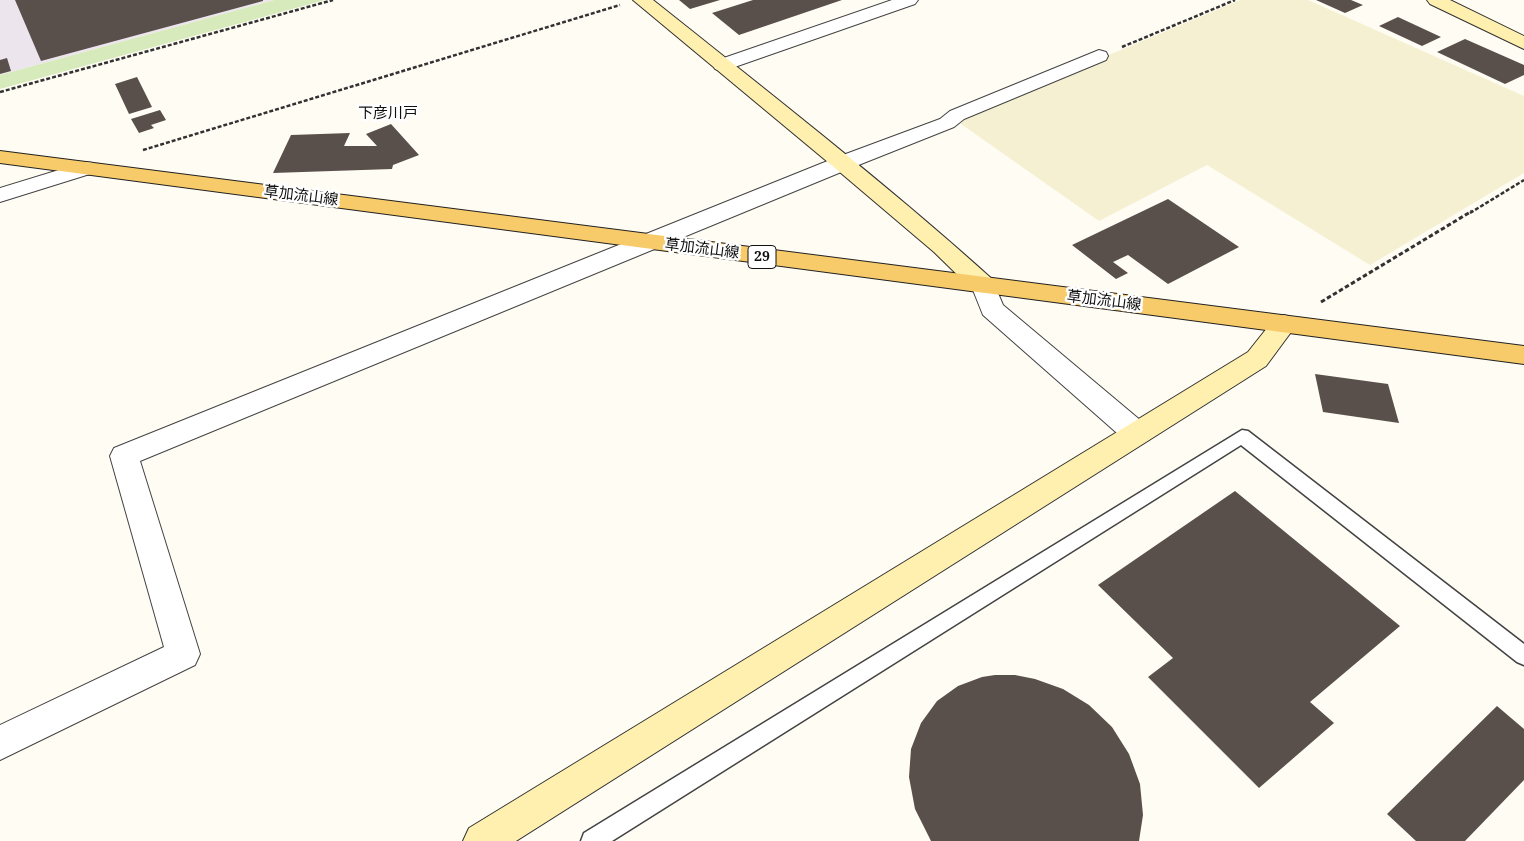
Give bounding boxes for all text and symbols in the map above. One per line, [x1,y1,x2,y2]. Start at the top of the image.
district label: 下彦川戸 [358,105,418,123]
street label: 草加流山線 [263,182,339,210]
street label: 草加流山線 [664,235,740,263]
road number: 29 [748,246,776,268]
street label: 草加流山線 [1066,287,1142,315]

